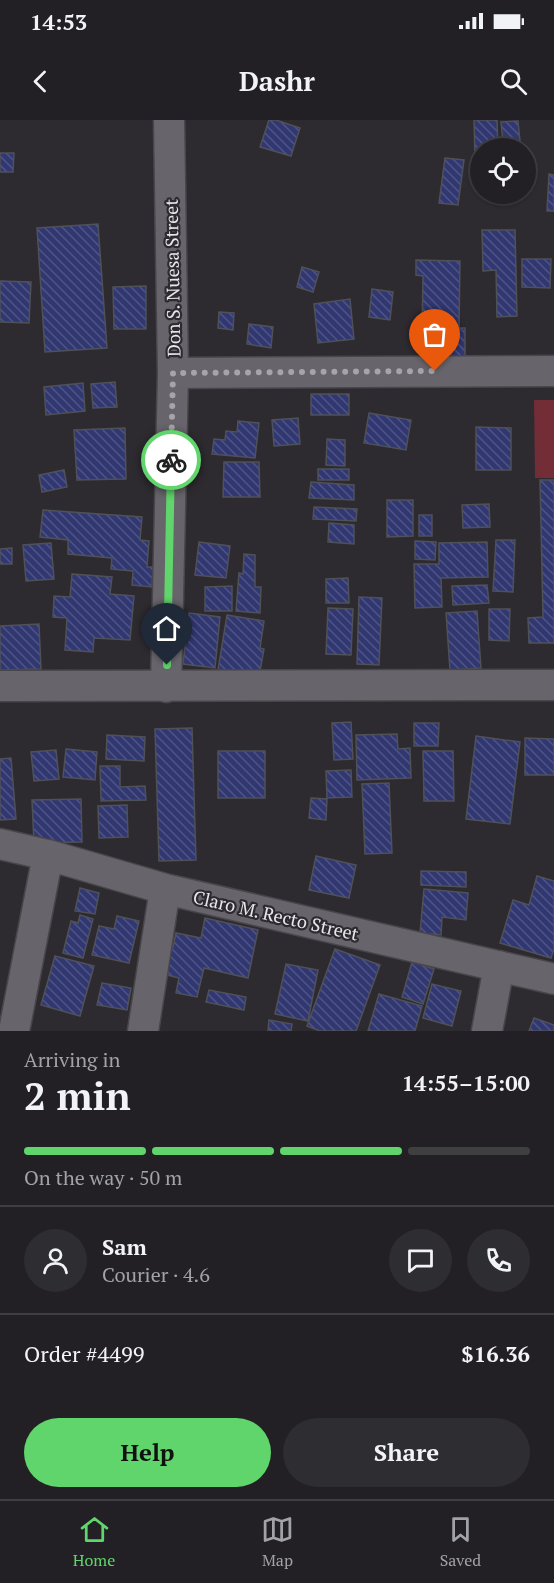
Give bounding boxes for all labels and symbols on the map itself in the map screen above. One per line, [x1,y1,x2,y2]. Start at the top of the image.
street label: Don S. Nuesa Street [159,199,185,357]
pin [409,309,460,371]
courier [141,430,201,490]
pin [141,603,192,665]
street label: Claro M. Recto Street [191,884,361,946]

